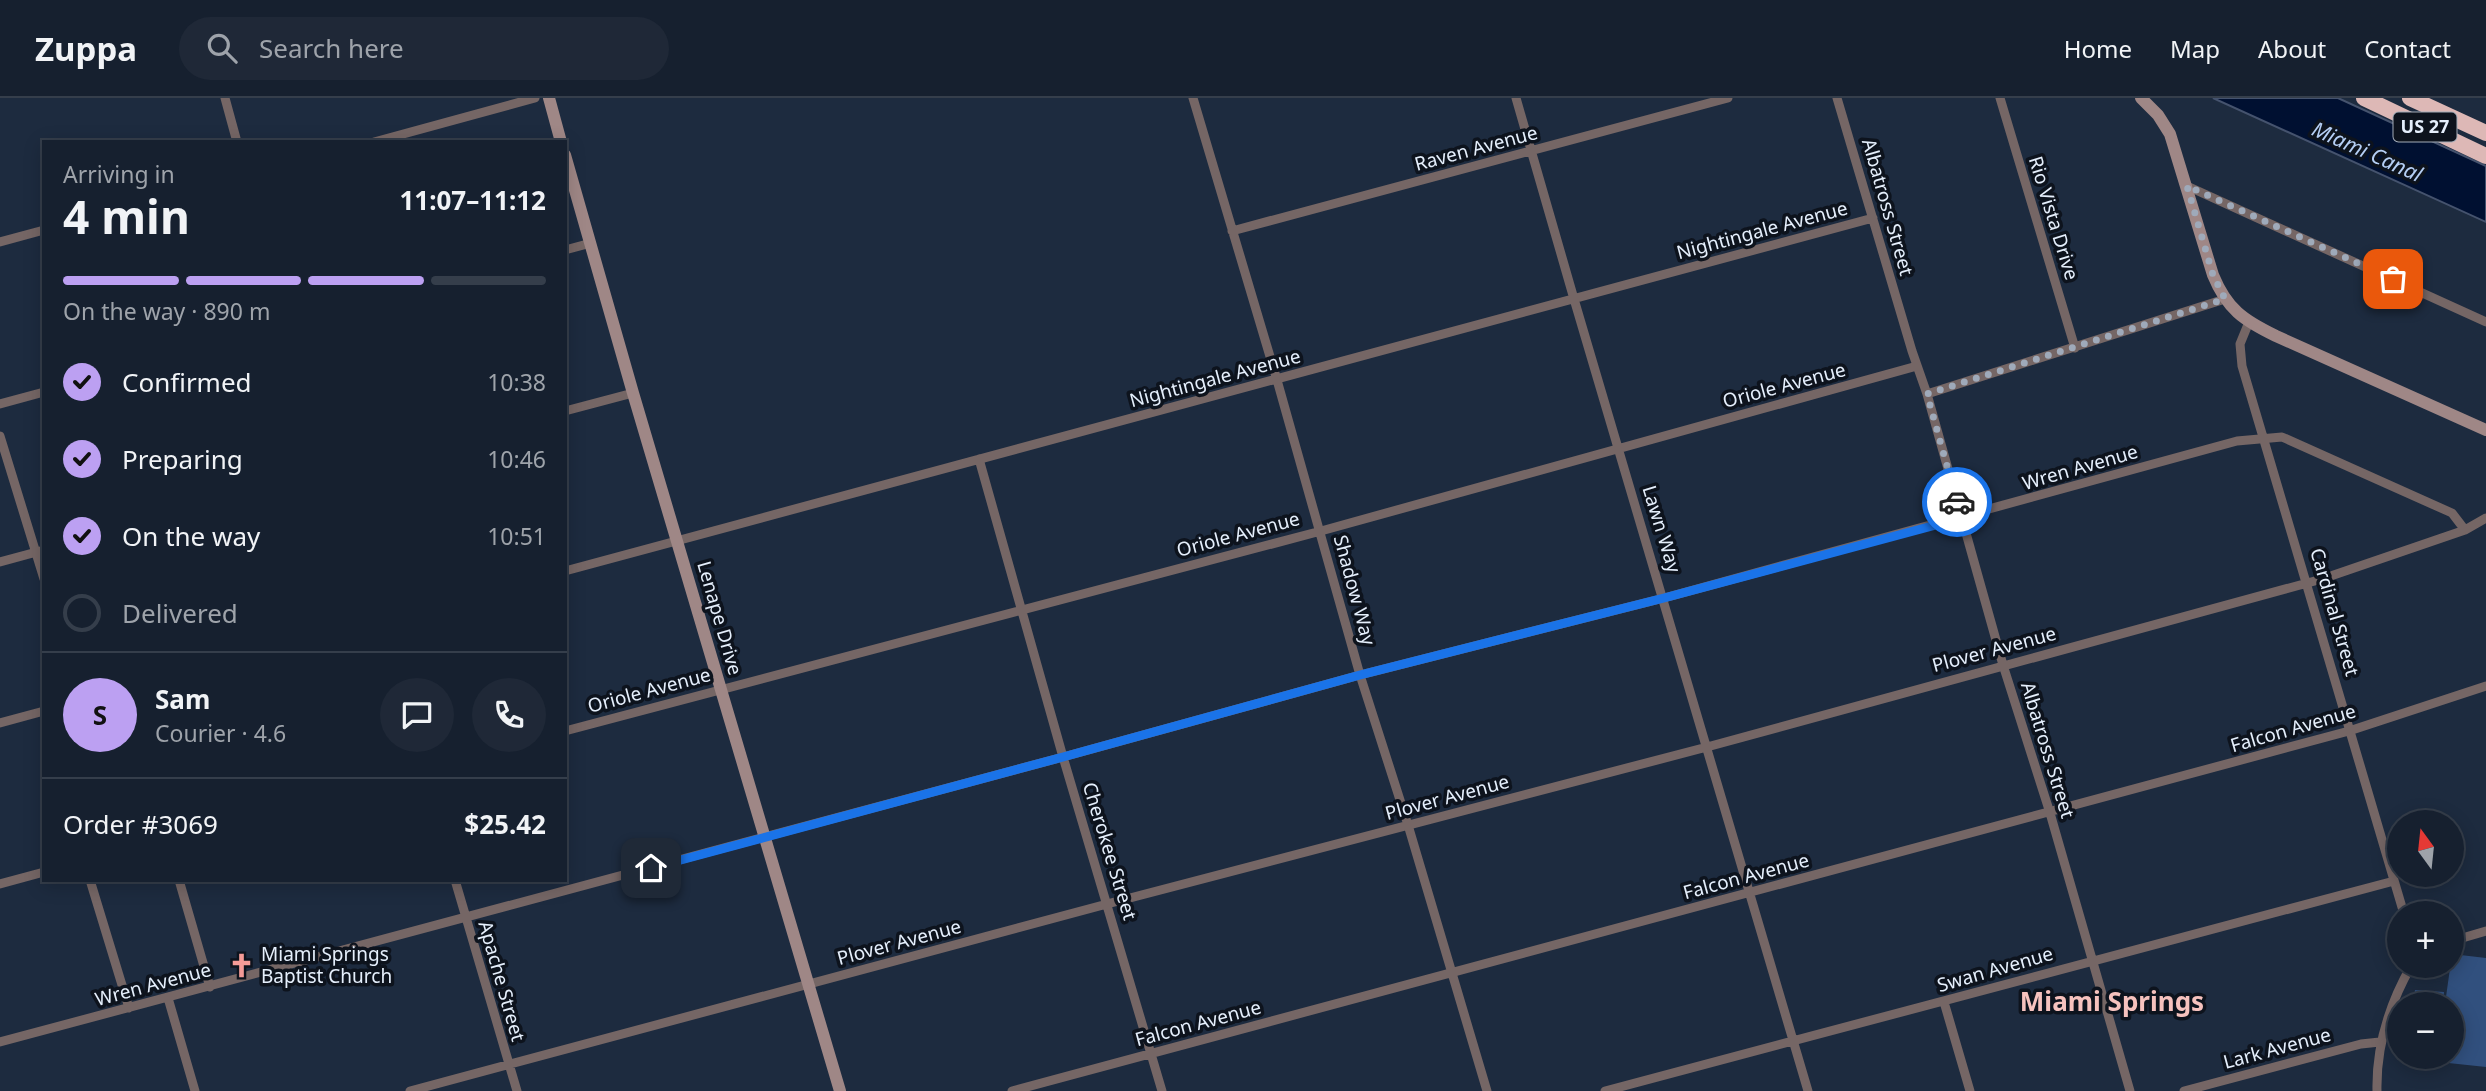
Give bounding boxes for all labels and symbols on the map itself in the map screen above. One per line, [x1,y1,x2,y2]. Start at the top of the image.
road number: US 27 [2394,113,2456,142]
water label: Miami Canal [2308,114,2428,188]
street label: Raven Avenue [1412,119,1540,177]
street label: Albatross Street [1856,135,1920,279]
street label: Rio Vista Drive [2023,153,2085,283]
street label: Nightingale Avenue [1674,195,1850,265]
pin [2363,249,2423,309]
street label: Nightingale Avenue [1127,343,1303,413]
street label: Oriole Avenue [1720,356,1848,414]
street label: Wren Avenue [2019,438,2141,496]
courier [1922,467,1992,537]
street label: Lawn Way [1636,482,1688,576]
street label: Oriole Avenue [1174,505,1302,563]
street label: Shadow Way [1328,532,1382,648]
street label: Cardinal Street [2304,545,2366,679]
street label: Lenape Drive [691,558,749,678]
street label: Plover Avenue [1929,620,2059,678]
street label: Oriole Avenue [585,661,713,719]
street label: Albatross Street [2015,679,2081,822]
street label: Falcon Avenue [2227,698,2359,758]
street label: Plover Avenue [1382,768,1512,826]
street label: Cherokee Street [1077,779,1143,923]
north arrow [2387,810,2464,887]
pin [621,838,681,898]
street label: Falcon Avenue [1680,847,1812,905]
street label: Plover Avenue [834,913,964,971]
street label: Apache Street [472,918,532,1044]
street label: Swan Avenue [1934,940,2056,998]
place label: Miami Springs Baptist Church [261,941,392,989]
church icon: Miami Springs Baptist Church [227,951,255,979]
street label: Wren Avenue [92,956,214,1012]
district label: Miami Springs [2020,983,2204,1019]
street label: Falcon Avenue [1132,994,1264,1052]
street label: Lark Avenue [2220,1021,2334,1075]

